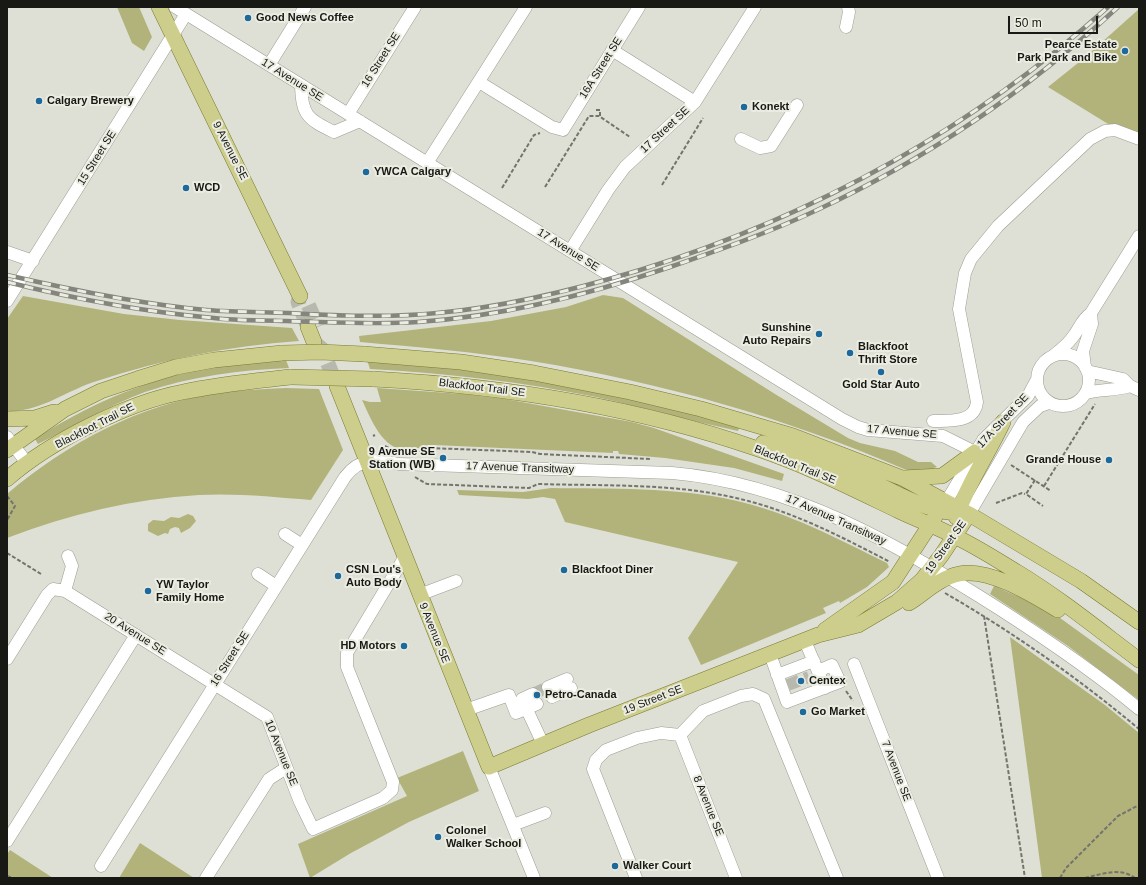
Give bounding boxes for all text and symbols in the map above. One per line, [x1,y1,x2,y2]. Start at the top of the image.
scale bar [1010,8,1100,34]
place label: Good News Coffee [256,11,354,25]
marker: Good News Coffee [243,13,253,23]
text: 50 m [1015,16,1042,30]
street label: 16 Street SE [359,30,403,90]
street label: 16A Street SE [577,35,625,101]
place label: Pearce Estate Park Park and Bike [1017,38,1117,64]
marker: Pearce Estate Park Park and Bike [1120,46,1130,56]
street label: 17 Avenue SE [259,56,325,104]
place label: Calgary Brewery [47,94,134,108]
marker: Calgary Brewery [34,96,44,106]
place label: Konekt [752,100,789,114]
marker: Konekt [739,102,749,112]
street label: 17 Street SE [638,104,692,156]
street label: 9 Avenue SE [210,119,250,183]
street label: 15 Street SE [75,128,119,188]
place label: YWCA Calgary [374,165,451,179]
marker: YWCA Calgary [361,167,371,177]
place label: WCD [194,181,220,195]
marker: WCD [181,183,191,193]
street label: 17 Avenue SE [535,226,601,274]
place label: Sunshine Auto Repairs [743,321,811,347]
marker: Sunshine Auto Repairs [814,329,824,339]
place label: Blackfoot Thrift Store [858,340,917,366]
marker: Blackfoot Thrift Store [845,348,855,358]
marker: Gold Star Auto [876,367,886,377]
street label: Blackfoot Trail SE [438,376,526,400]
place label: Gold Star Auto [842,378,920,392]
street label: 17A Street SE [974,391,1032,451]
street label: Blackfoot Trail SE [53,400,137,452]
street label: 17 Avenue SE [866,422,938,442]
street label: Blackfoot Trail SE [752,443,838,487]
place label: 9 Avenue SE Station (WB) [369,445,435,471]
marker: 9 Avenue SE Station (WB) [438,453,448,463]
place label: Grande House [1026,453,1101,467]
marker: Grande House [1104,455,1114,465]
street label: 17 Avenue Transitway [466,460,574,476]
street label: 17 Avenue Transitway [784,492,888,548]
street label: 19 Street SE [923,518,969,576]
place label: CSN Lou's Auto Body [346,563,402,589]
place label: Blackfoot Diner [572,563,653,577]
marker: Blackfoot Diner [559,565,569,575]
marker: CSN Lou's Auto Body [333,571,343,581]
place label: YW Taylor Family Home [156,578,224,604]
marker: YW Taylor Family Home [143,586,153,596]
street label: 9 Avenue SE [416,601,452,665]
street label: 20 Avenue SE [102,610,168,658]
street label: 16 Street SE [208,629,252,689]
place label: HD Motors [340,639,396,653]
marker: HD Motors [399,641,409,651]
place label: Centex [809,674,846,688]
marker: Centex [796,676,806,686]
street label: 19 Street SE [622,683,684,717]
place label: Petro-Canada [545,688,617,702]
marker: Petro-Canada [532,690,542,700]
place label: Go Market [811,705,865,719]
marker: Go Market [798,707,808,717]
street label: 10 Avenue SE [262,718,300,788]
street label: 7 Avenue SE [878,739,914,803]
street label: 8 Avenue SE [690,774,726,838]
place label: Colonel Walker School [446,824,521,850]
marker: Colonel Walker School [433,832,443,842]
place label: Walker Court [623,859,691,873]
marker: Walker Court [610,861,620,871]

